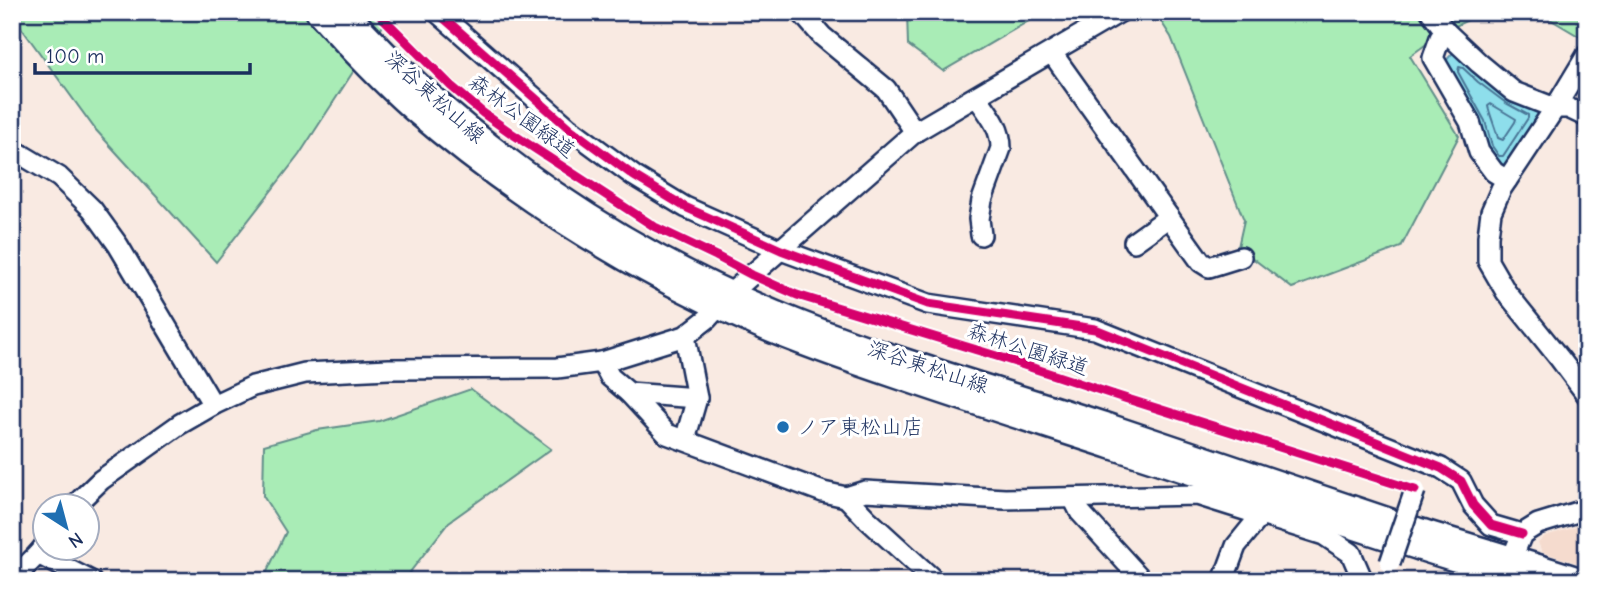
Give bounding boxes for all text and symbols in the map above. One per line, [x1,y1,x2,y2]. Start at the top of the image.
scale bar [35,32,250,76]
text: 100 m [46,44,104,68]
street label: 深谷東松山線 [380,46,490,148]
street label: 森林公園緑道 [464,69,580,163]
street label: 森林公園緑道 [964,318,1092,380]
street label: 深谷東松山線 [864,336,992,398]
place label: ノア東松山店 [797,415,923,439]
marker: ノア東松山店 [775,419,791,435]
north arrow [32,491,102,562]
text: N [64,527,87,552]

